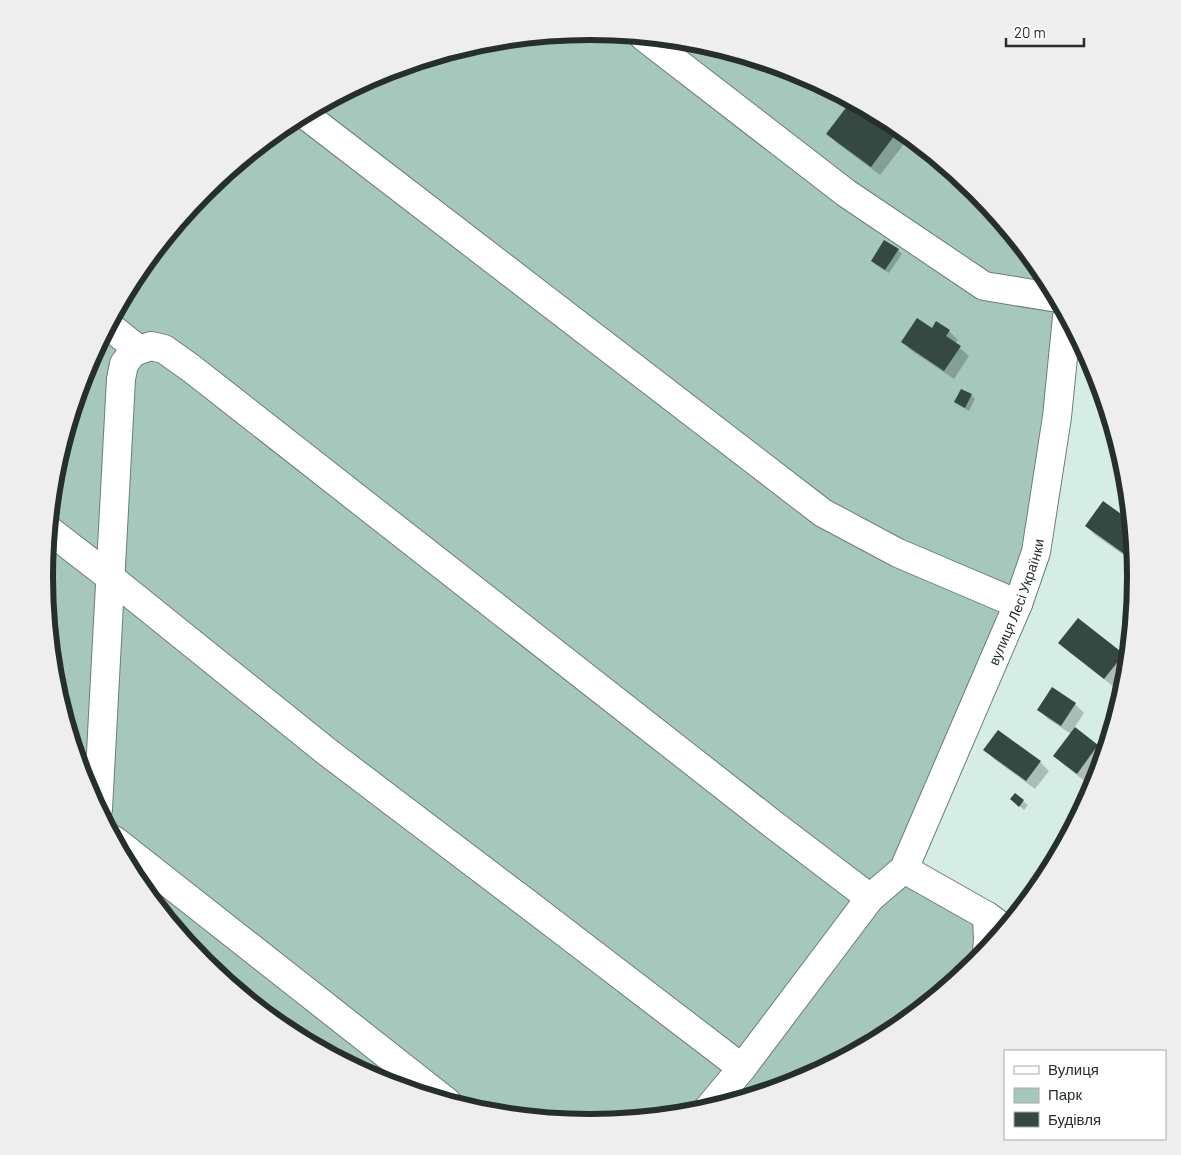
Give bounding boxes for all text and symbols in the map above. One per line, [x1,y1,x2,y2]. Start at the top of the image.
scale bar [1006,15,1084,47]
text: 20 m [1014,23,1046,41]
street label: вулиця Лесі Українки [984,538,1046,668]
legend [1004,1050,1166,1140]
text: Вулиця [1048,1060,1099,1078]
text: Парк [1048,1085,1082,1103]
text: Будівля [1048,1110,1101,1128]

